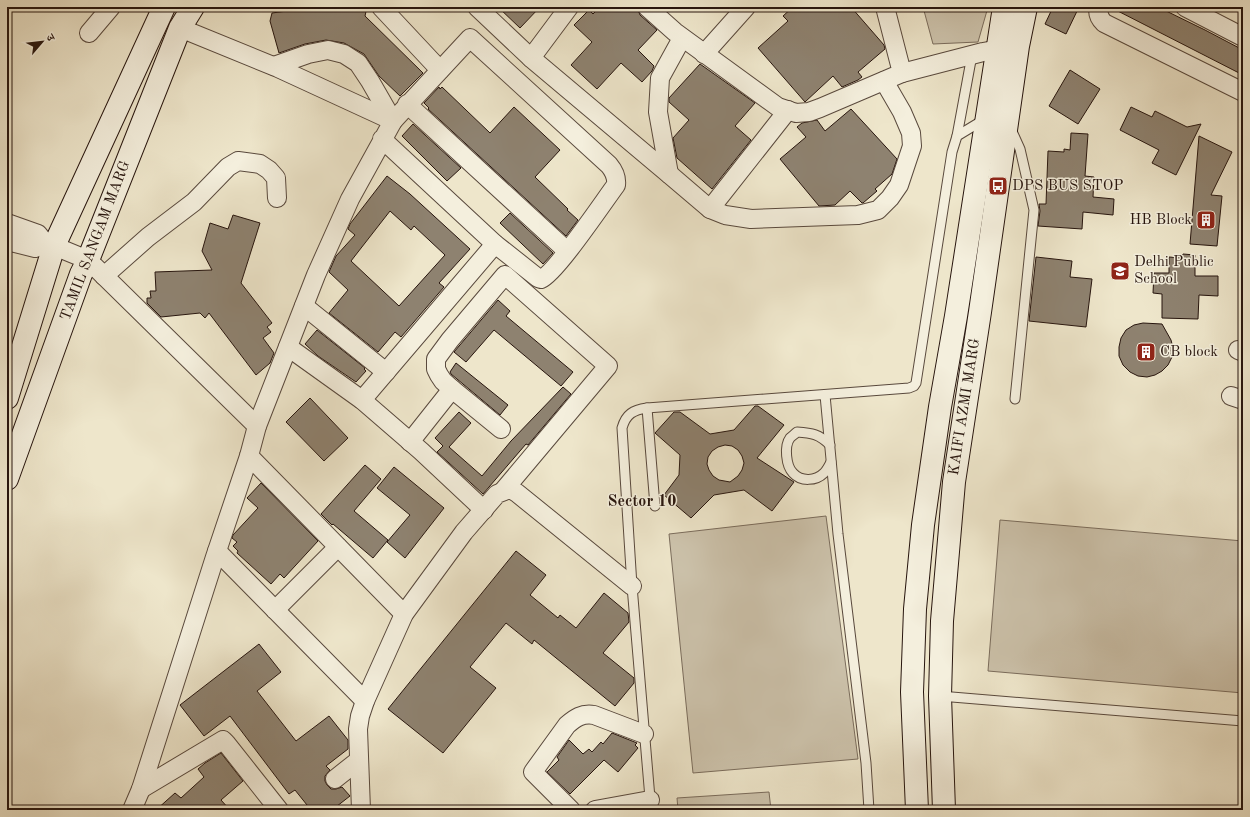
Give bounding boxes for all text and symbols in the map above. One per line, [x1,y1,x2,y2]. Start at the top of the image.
north arrow [22,22,62,62]
text: उ [43,32,56,44]
street label: TAMIL SANGAM MARG [59,159,133,323]
bus stop icon: DPS BUS STOP [987,175,1009,197]
place label: DPS BUS STOP [1012,179,1123,194]
building icon: HB Block [1195,209,1217,231]
place label: HB Block [1129,213,1192,228]
place label: Delhi Public School [1134,255,1214,287]
school or university icon: Delhi Public School [1109,260,1131,282]
street label: KAIFI AZMI MARG [947,337,983,477]
building icon: CB block [1135,341,1157,363]
place label: CB block [1160,345,1218,360]
district label: Sector 10 [608,494,676,510]

